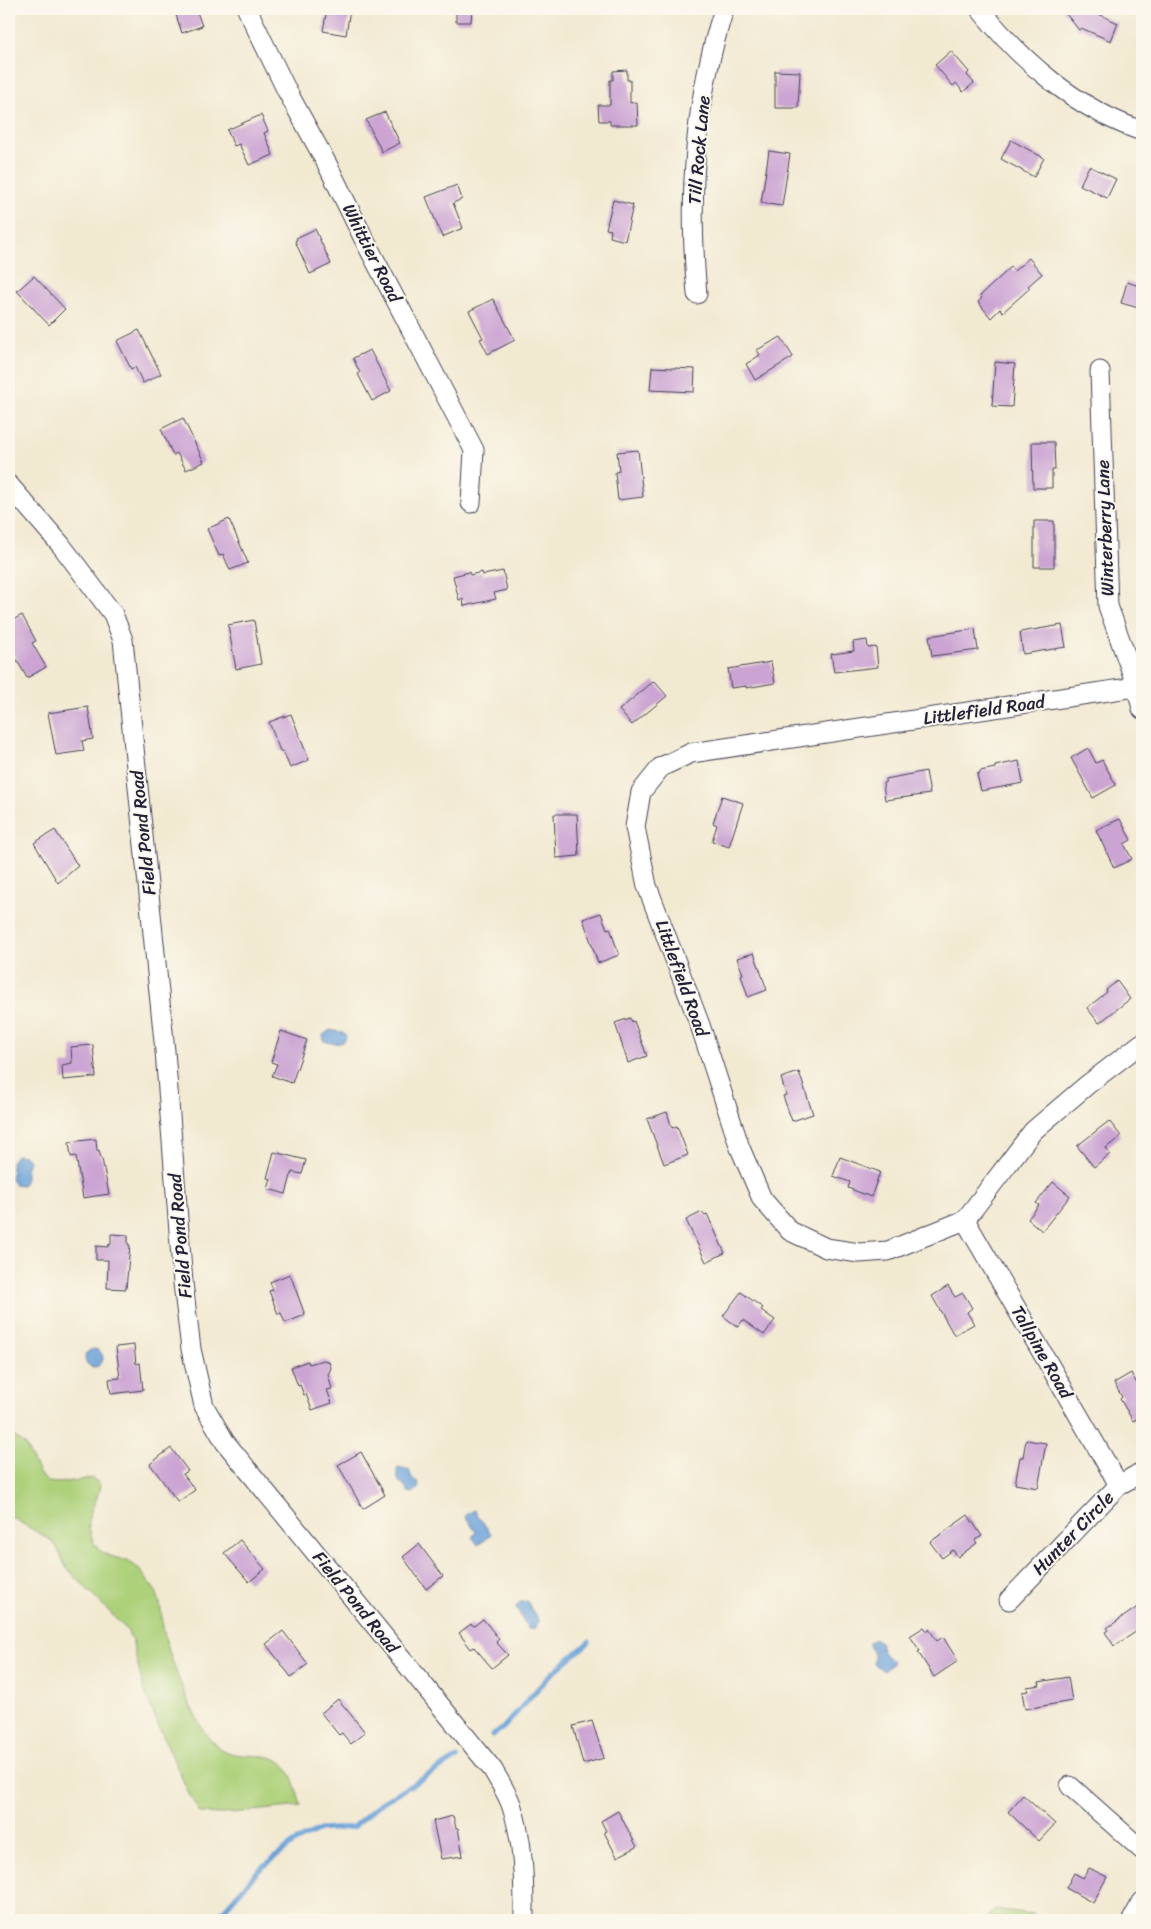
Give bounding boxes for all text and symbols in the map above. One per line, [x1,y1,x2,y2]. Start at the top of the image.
street label: Till Rock Lane [678,94,720,206]
street label: Whittier Road [333,198,411,309]
street label: Winterberry Lane [1087,459,1123,597]
street label: Littlefield Road [921,685,1048,734]
street label: Field Pond Road [120,768,165,897]
street label: Littlefield Road [646,915,718,1042]
street label: Field Pond Road [158,1171,201,1300]
street label: Tallpine Road [1002,1299,1083,1406]
street label: Hunter Circle [1024,1483,1122,1583]
street label: Field Pond Road [304,1543,409,1662]

